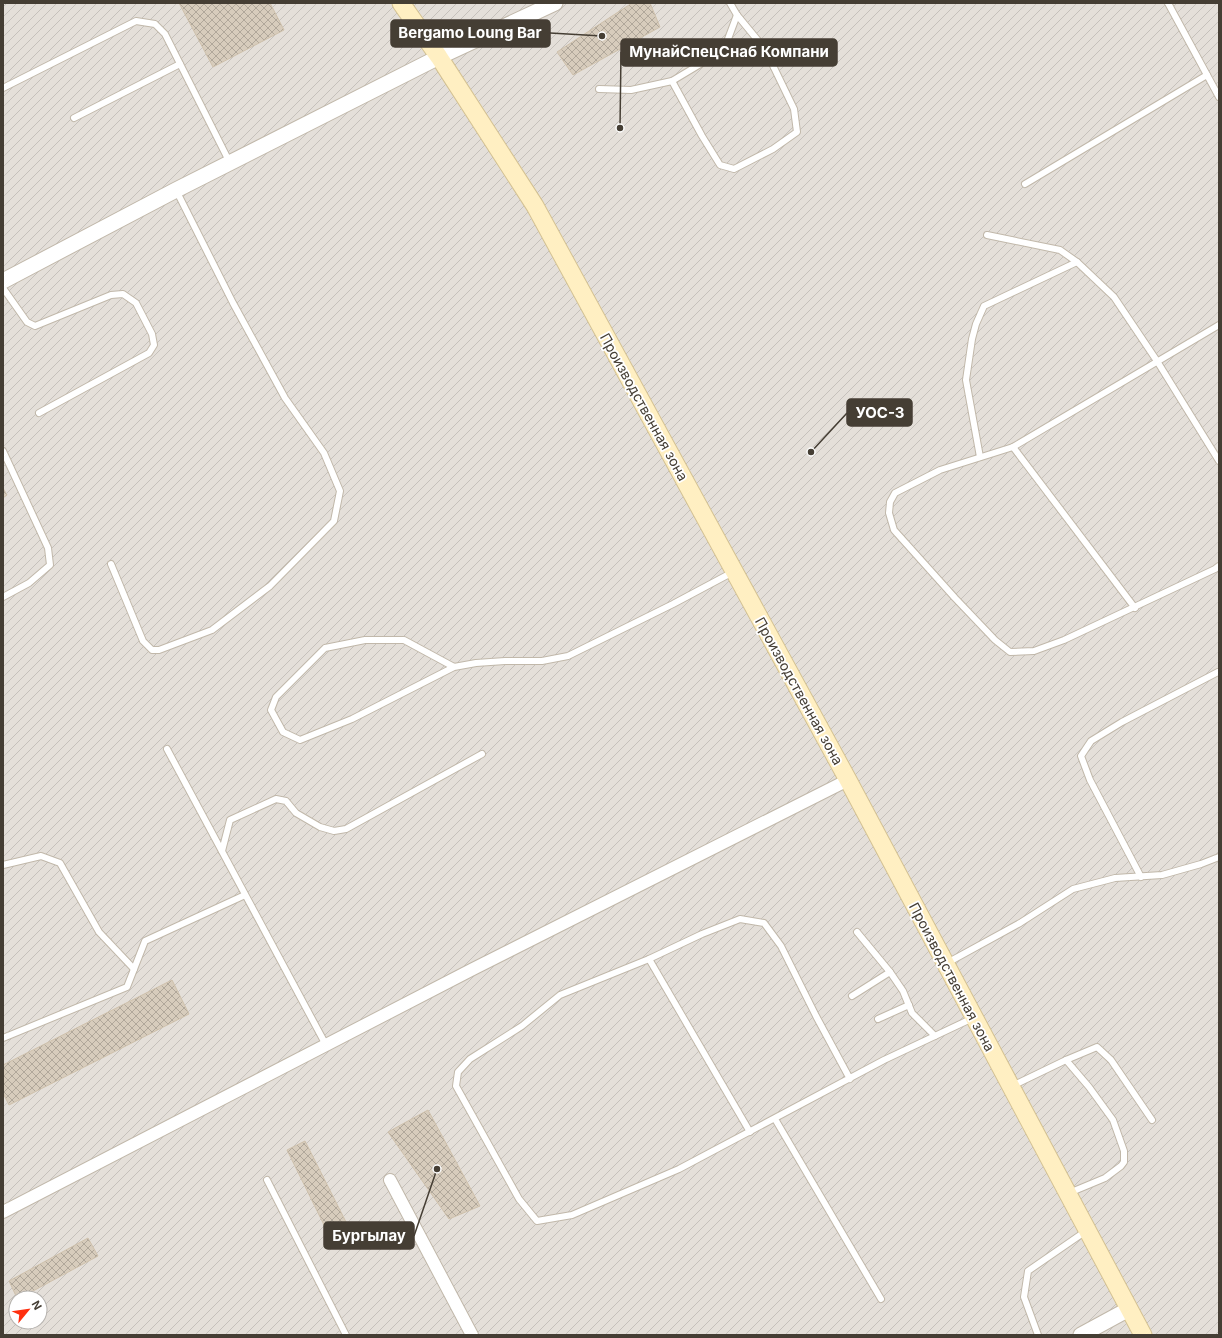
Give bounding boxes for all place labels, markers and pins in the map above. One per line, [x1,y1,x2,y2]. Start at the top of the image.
callout: Bergamo Loung Bar [391,20,550,47]
callout: МунайСпецСнаб Компани [621,39,837,66]
callout: УОС-3 [847,399,912,426]
callout: Бургылау [324,1222,414,1249]

